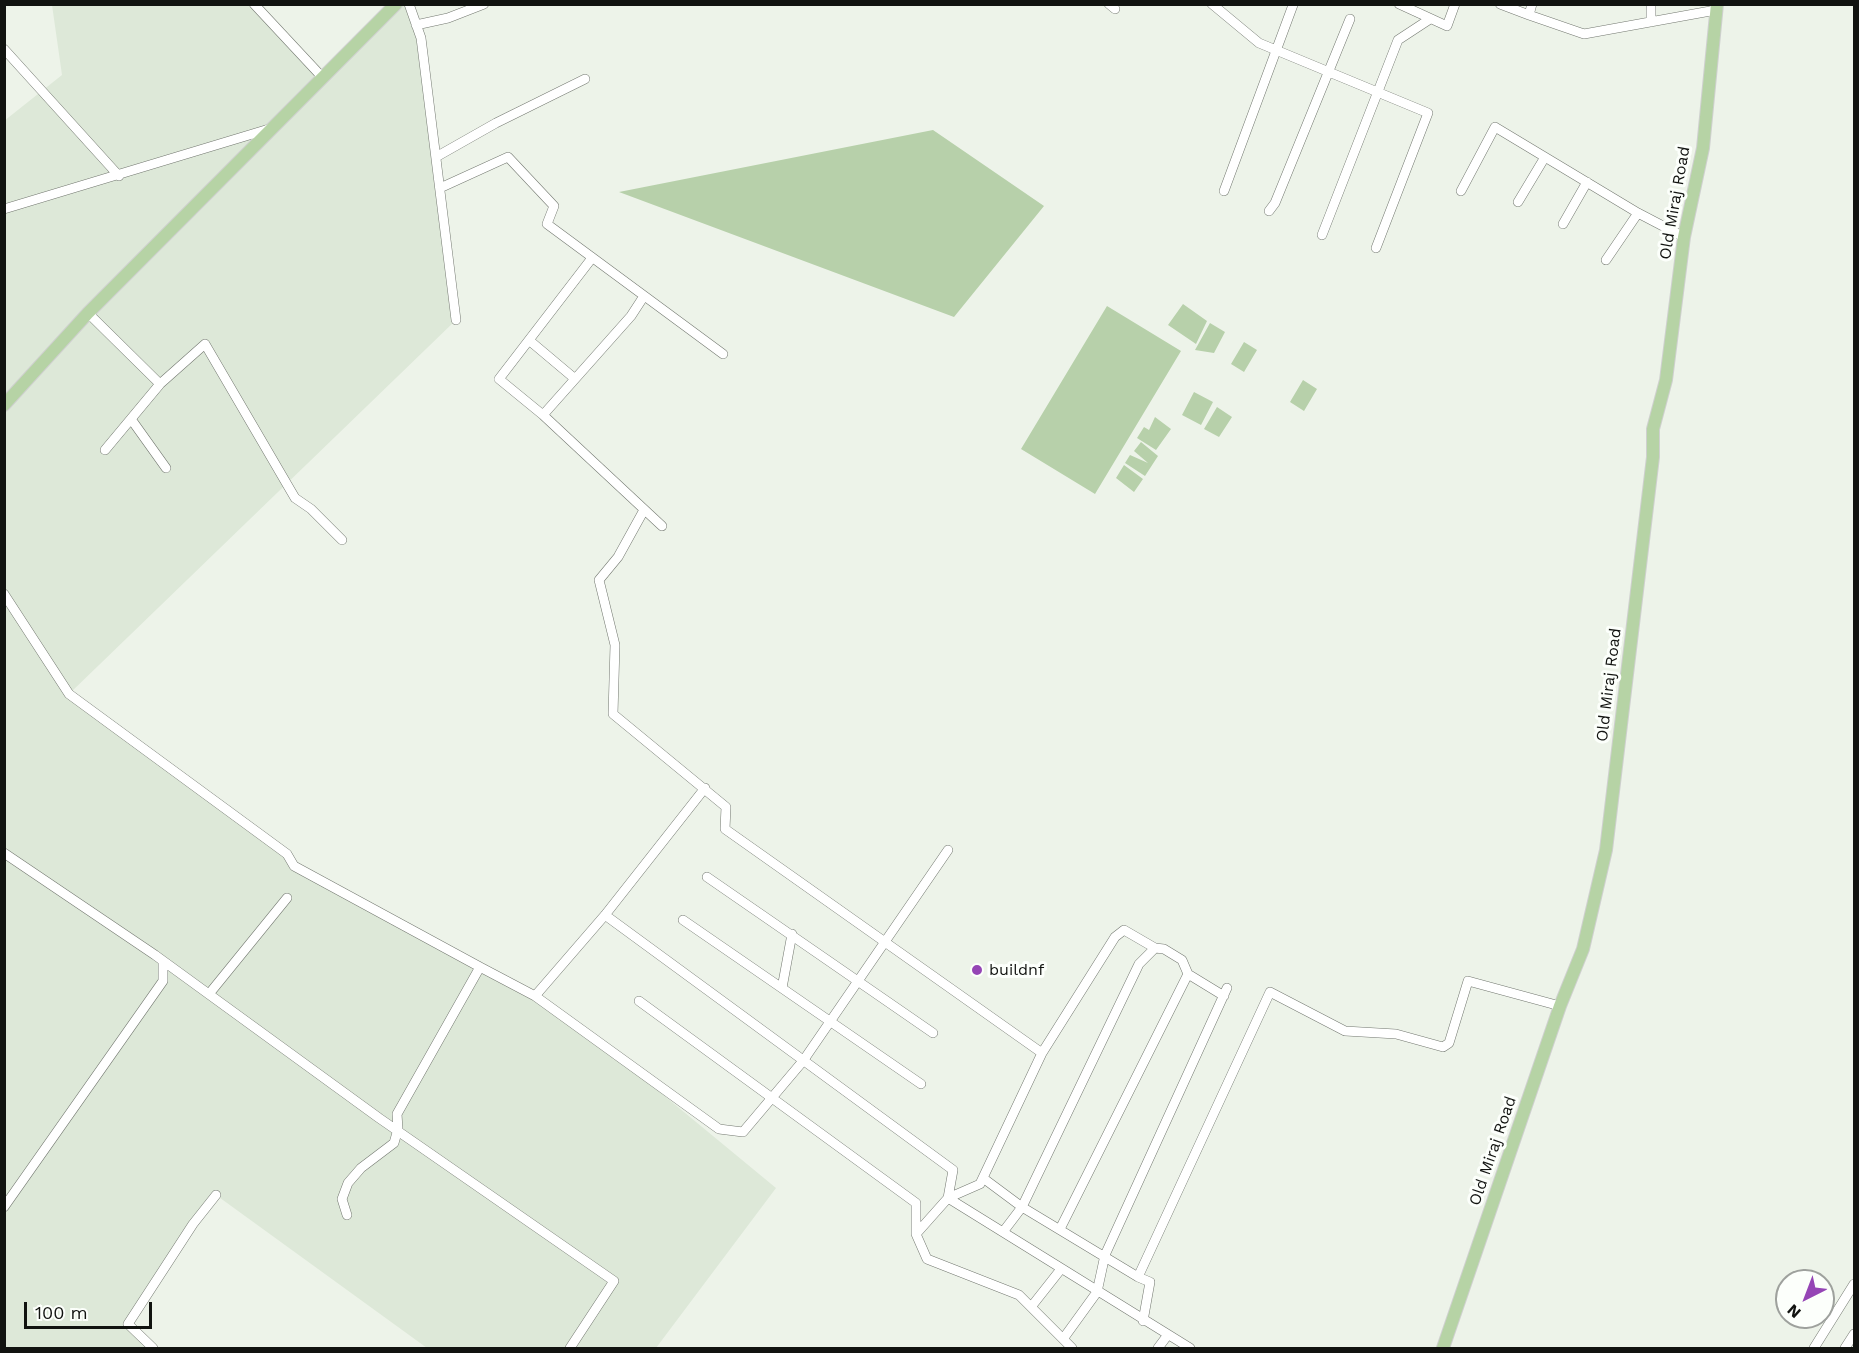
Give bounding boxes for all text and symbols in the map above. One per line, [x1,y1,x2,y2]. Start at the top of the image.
street label: Old Miraj Road [1656,145,1694,261]
street label: Old Miraj Road [1593,627,1625,743]
place label: buildnf [989,960,1044,980]
marker: buildnf [970,963,984,977]
street label: Old Miraj Road [1465,1094,1521,1208]
north arrow [1775,1269,1835,1329]
scale bar [27,1290,154,1328]
text: N [1783,1300,1805,1322]
text: 100 m [35,1302,88,1323]

